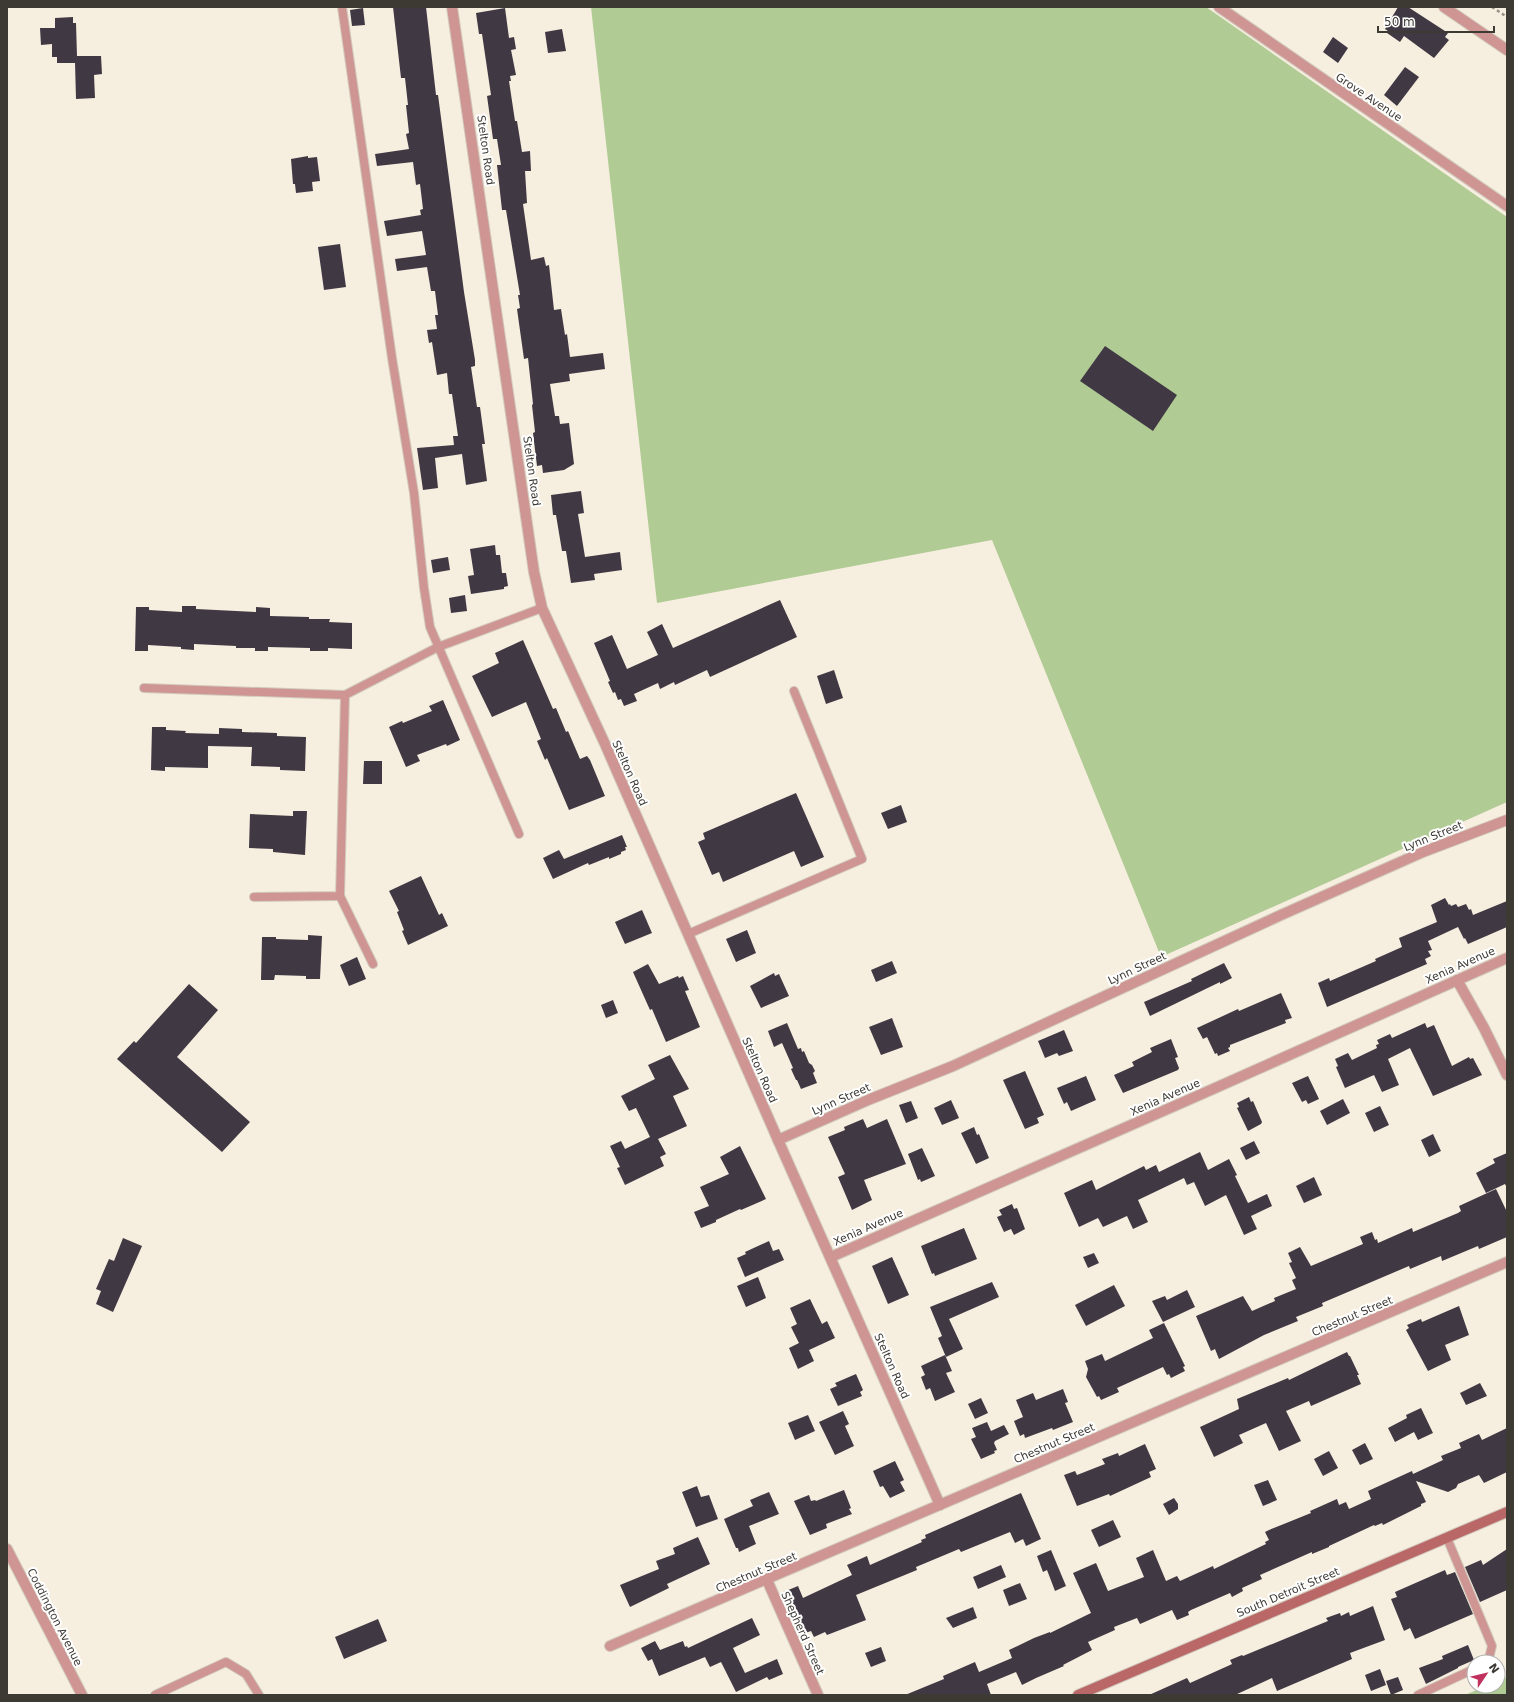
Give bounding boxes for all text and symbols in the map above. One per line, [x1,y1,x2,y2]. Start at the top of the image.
scale bar [1378,8,1494,34]
text: 50 m [1384,15,1415,29]
street label: Grove Avenue [1333,70,1405,125]
street label: Stelton Road [474,114,497,186]
street label: Stelton Road [520,435,543,507]
street label: Stelton Road [609,738,650,808]
street label: Lynn Street [1402,818,1465,854]
street label: Xenia Avenue [1423,944,1497,987]
street label: Lynn Street [1106,949,1169,988]
street label: Stelton Road [739,1035,780,1105]
street label: Xenia Avenue [1128,1076,1202,1119]
street label: Lynn Street [810,1081,873,1118]
street label: Xenia Avenue [831,1206,905,1249]
street label: Chestnut Street [1310,1293,1395,1339]
street label: Stelton Road [871,1331,912,1401]
street label: Chestnut Street [1012,1420,1097,1466]
street label: Chestnut Street [714,1549,799,1595]
street label: South Detroit Street [1235,1565,1342,1620]
street label: Coddington Avenue [24,1566,85,1668]
street label: Shepherd Street [778,1590,827,1677]
north arrow [1466,1654,1506,1694]
text: N [1486,1661,1502,1676]

